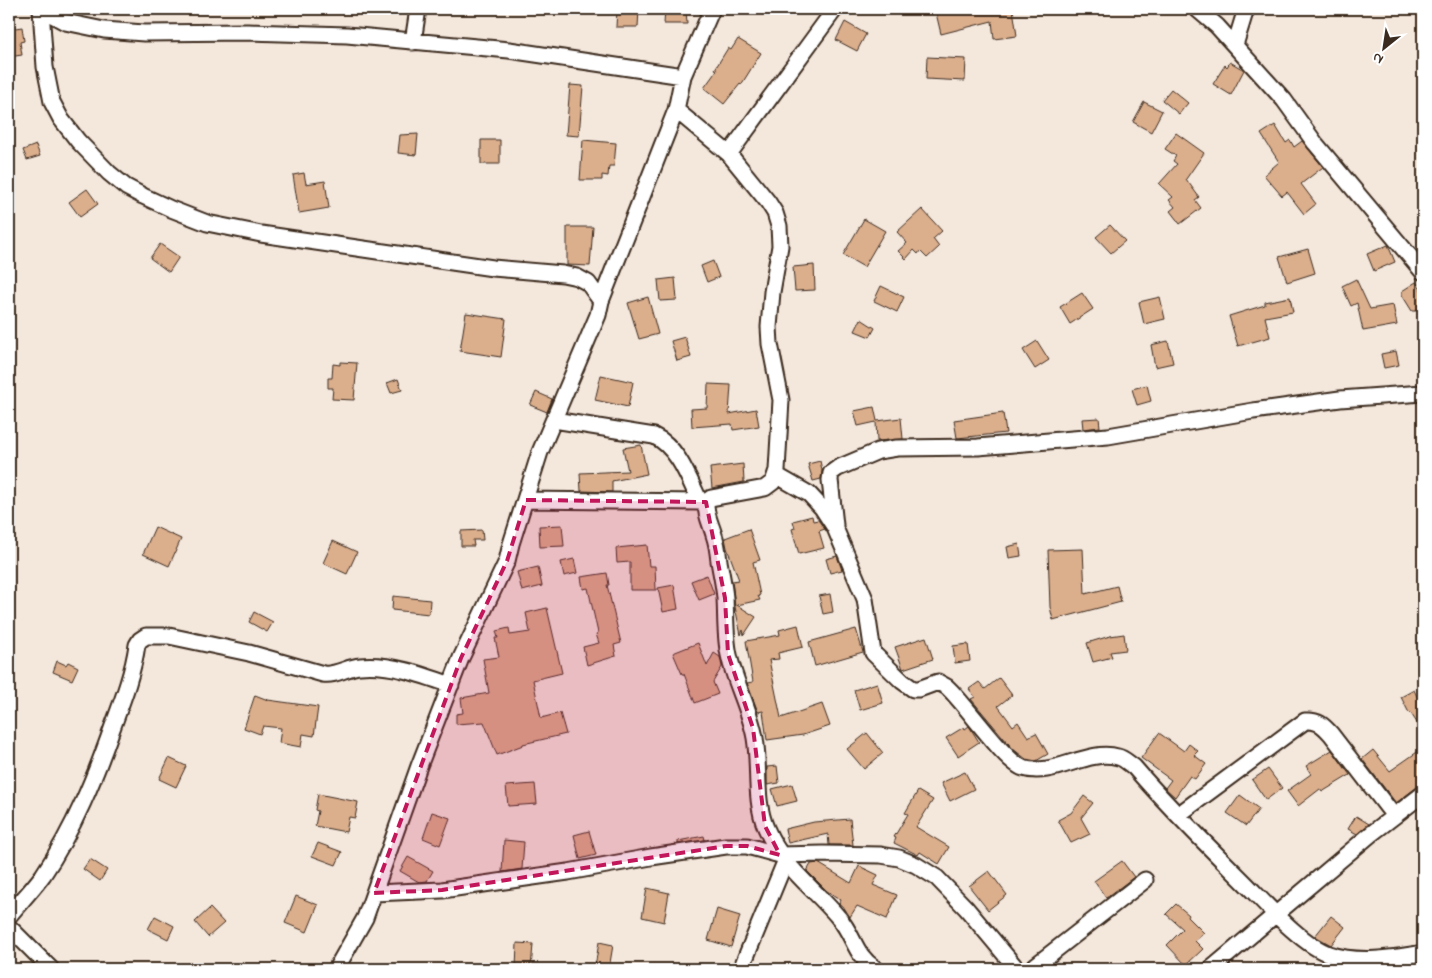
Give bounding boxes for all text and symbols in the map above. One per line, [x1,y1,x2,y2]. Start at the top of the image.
north arrow [1360,22,1410,72]
text: N [1369,47,1388,69]

